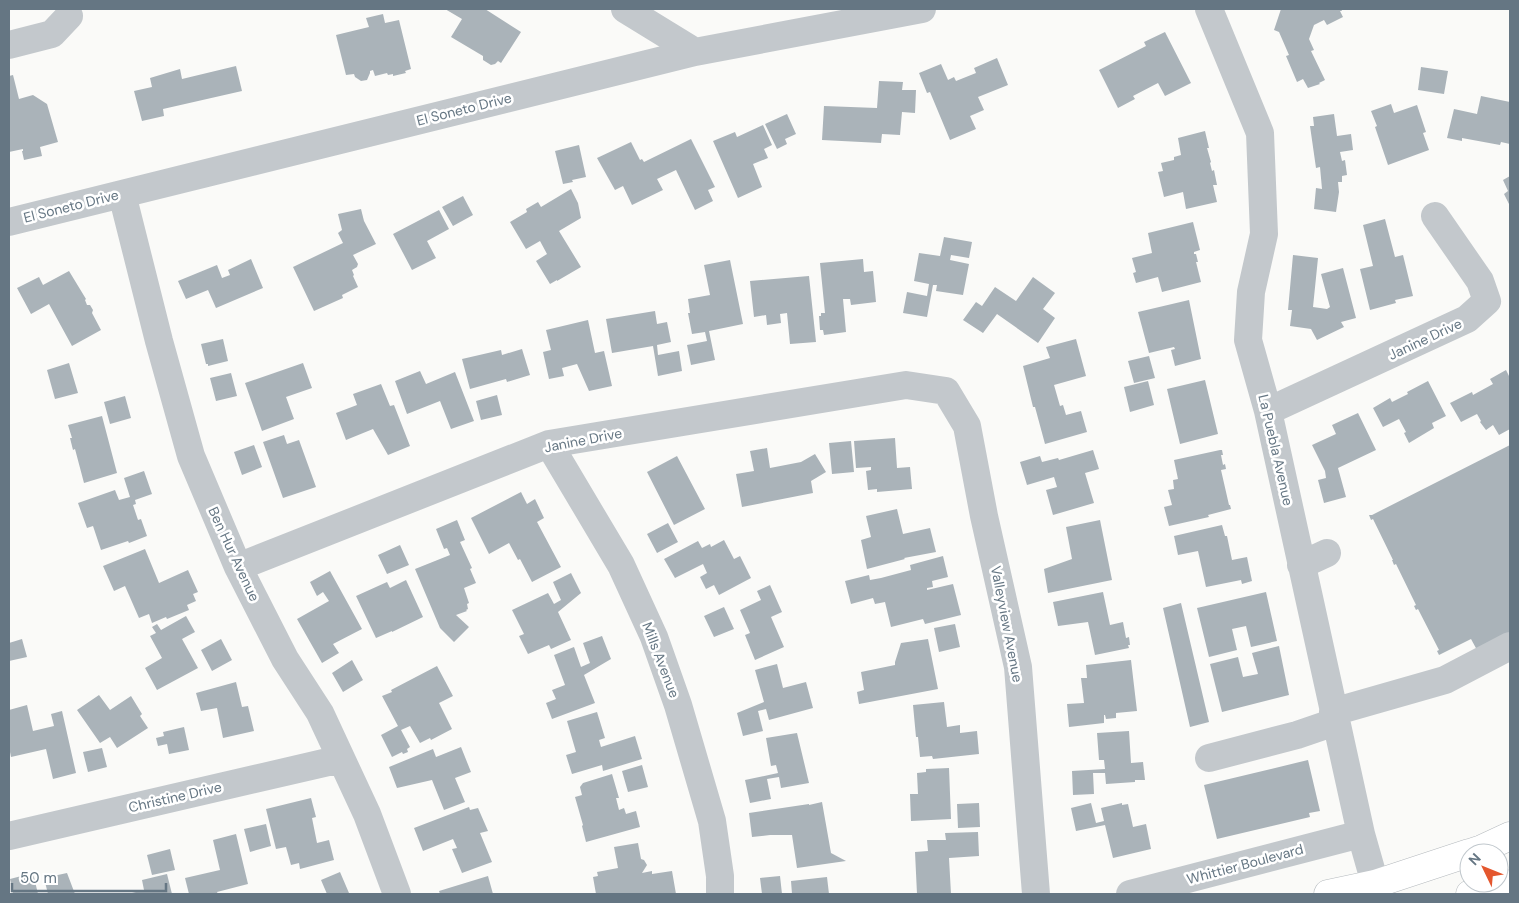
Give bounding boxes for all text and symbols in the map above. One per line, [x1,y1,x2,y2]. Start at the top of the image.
street label: El Soneto Drive [415,88,513,130]
street label: El Soneto Drive [22,185,120,227]
street label: Janine Drive [1385,314,1465,364]
street label: La Puebla Avenue [1254,393,1298,507]
street label: Janine Drive [543,424,623,456]
street label: Ben Hur Avenue [204,504,264,604]
street label: Valleyview Avenue [987,564,1027,684]
street label: Mills Avenue [638,620,684,700]
street label: Christine Drive [127,778,223,816]
street label: Whittier Boulevard [1185,840,1305,888]
north arrow [1459,843,1509,893]
text: N [1464,849,1485,869]
scale bar [12,860,166,892]
text: 50 m [20,868,57,888]

